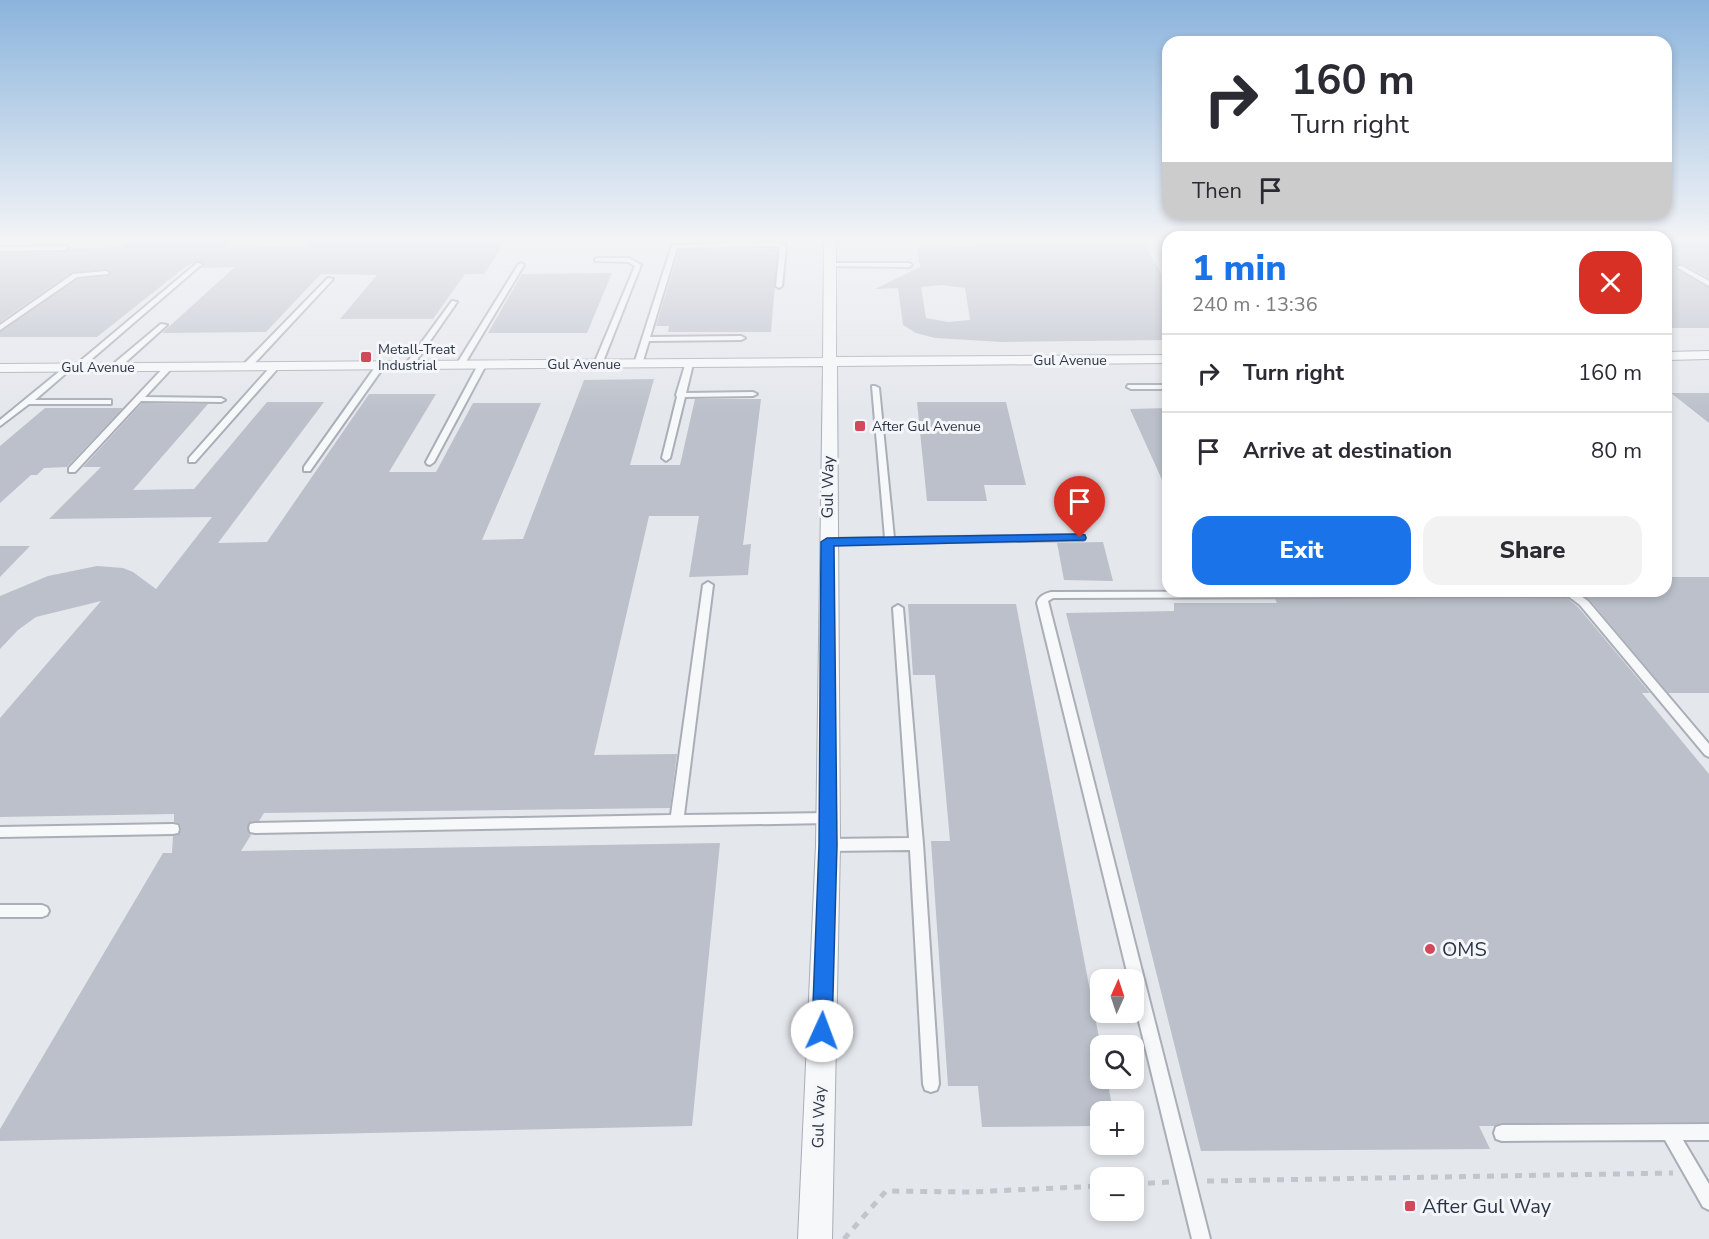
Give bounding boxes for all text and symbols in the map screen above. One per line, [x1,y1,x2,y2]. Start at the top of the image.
text: 160 m [1291,52,1415,109]
icon: right [1192,60,1270,138]
text: Turn right [1291,106,1409,143]
icon: arrive [1254,174,1287,207]
text: Then [1192,176,1242,206]
text: 1 min [1192,244,1287,293]
button: close [1579,251,1642,314]
text: 240 m · 13:36 [1192,291,1318,318]
place label: Metall-Treat Industrial [378,340,455,375]
marker: Metall-Treat Industrial [359,350,373,364]
street label: Gul Avenue [1033,351,1107,370]
street label: Gul Avenue [547,355,621,374]
icon: right [1192,357,1225,390]
street label: Gul Avenue [61,358,135,377]
text: Turn right [1243,358,1344,388]
text: 160 m [1578,358,1642,388]
place label: After Gul Avenue [872,417,981,436]
marker: After Gul Avenue [853,419,867,433]
icon: arrive [1192,435,1225,468]
text: Arrive at destination [1243,436,1452,466]
text: 80 m [1591,436,1642,466]
street label: Gul Way [816,455,840,519]
pin [1054,476,1105,538]
icon: arrive [1063,485,1096,518]
button: Exit [1192,516,1411,585]
button: Share [1423,516,1642,585]
place label: OMS [1442,936,1487,963]
marker: OMS [1423,942,1437,956]
north arrow [1090,969,1144,1023]
map controls [1090,969,1144,1221]
position arrow [790,999,854,1063]
button: search [1090,1035,1144,1089]
street label: Gul Way [807,1084,831,1149]
button: + [1090,1101,1144,1155]
button: − [1090,1167,1144,1221]
place label: After Gul Way [1422,1193,1552,1220]
marker: After Gul Way [1403,1199,1417,1213]

